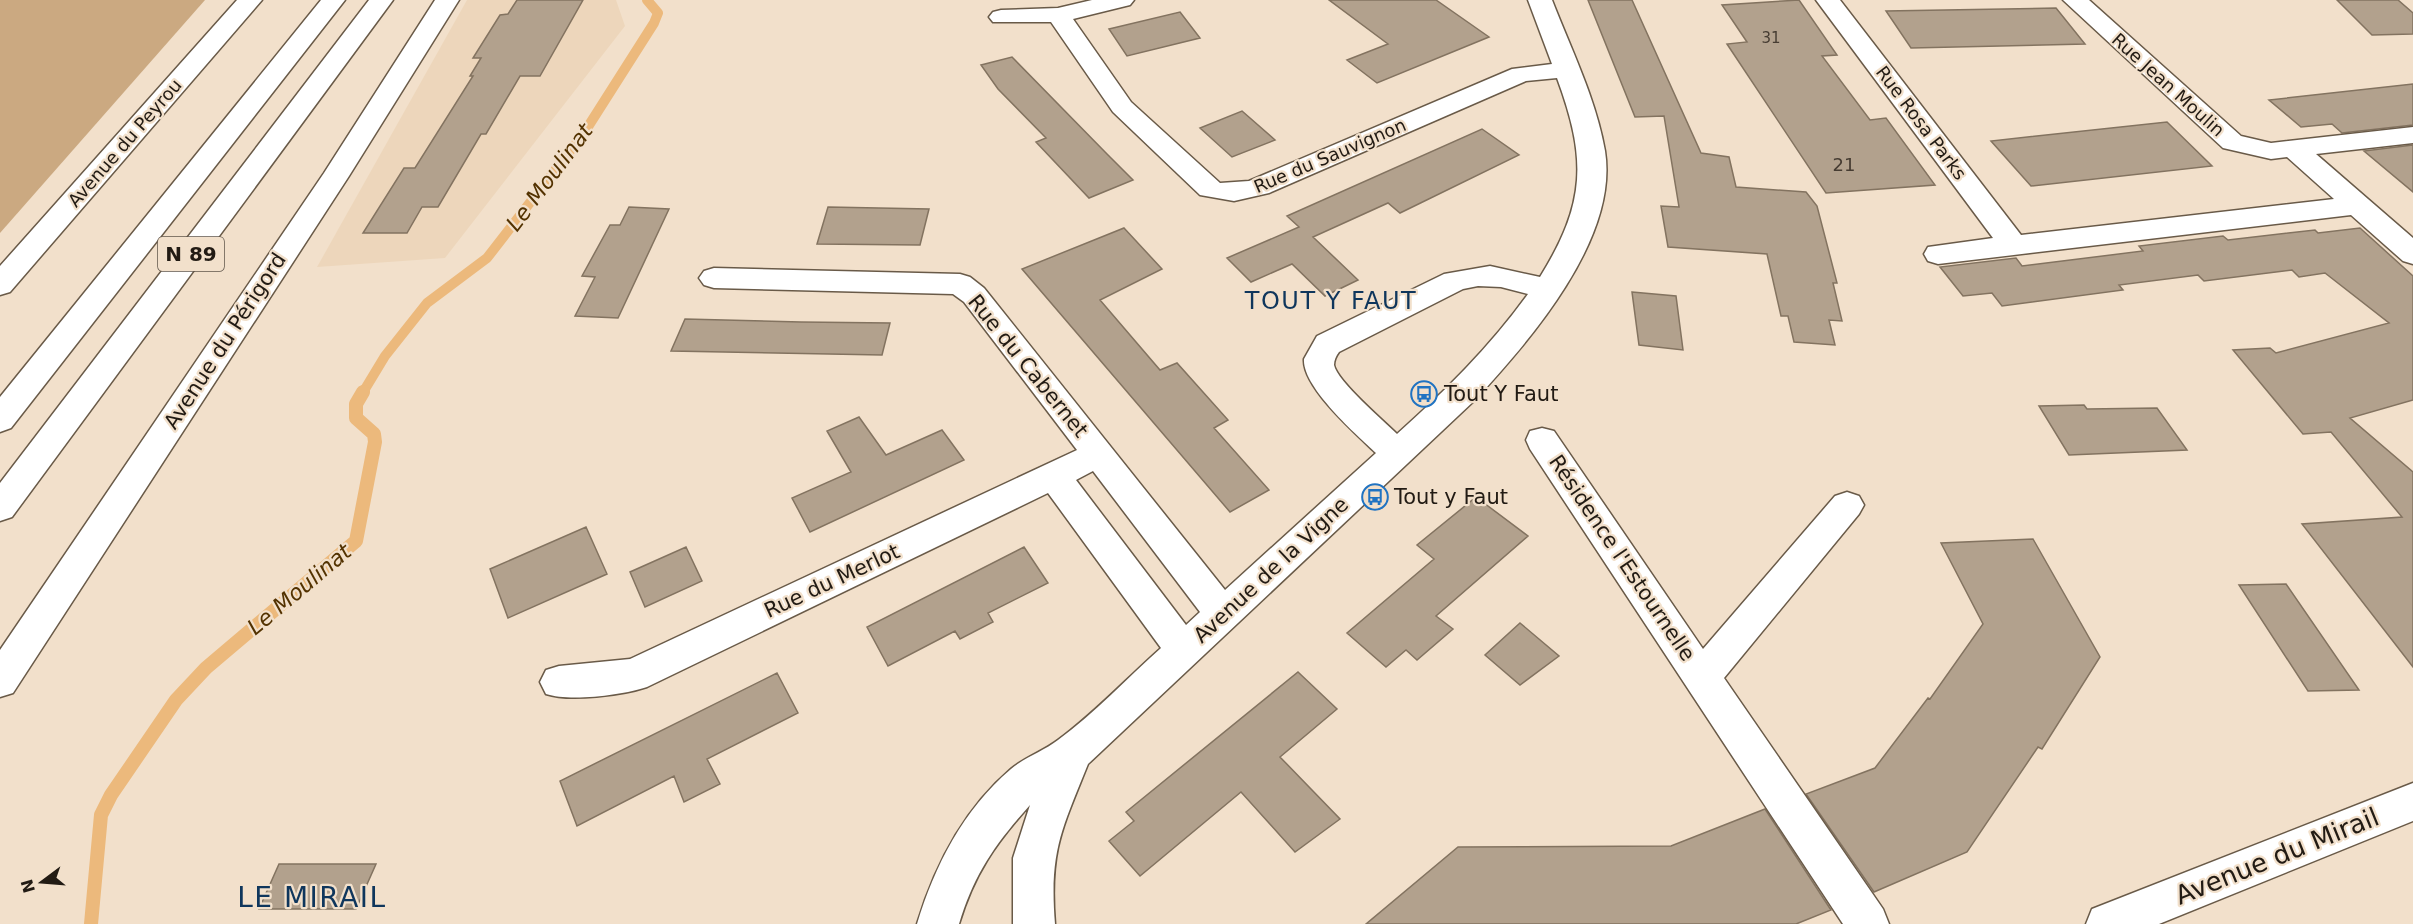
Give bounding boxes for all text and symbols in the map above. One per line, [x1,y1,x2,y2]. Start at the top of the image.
house number: 31 [1761,29,1781,47]
street label: Rue Jean Moulin [2108,29,2229,141]
street label: Rue Rosa Parks [1872,62,1971,184]
street label: Avenue du Peyrou [63,74,186,211]
street label: Rue du Sauvignon [1251,114,1409,197]
water label: Le Moulinat [501,118,599,236]
house number: 21 [1833,154,1855,175]
road number: N 89 [158,237,224,271]
street label: Avenue du Périgord [159,248,291,434]
district label: TOUT Y FAUT [1244,287,1417,315]
street label: Rue du Cabernet [963,290,1093,442]
bus stop icon: Tout Y Faut [1409,379,1439,409]
place label: Tout Y Faut [1443,382,1558,406]
street label: Résidence l'Estournelle [1544,450,1700,666]
bus stop icon: Tout y Faut [1360,482,1390,512]
place label: Tout y Faut [1393,485,1508,509]
street label: Avenue de la Vigne [1189,492,1353,648]
water label: Le Moulinat [242,538,357,640]
street label: Rue du Merlot [761,539,903,623]
street label: Avenue du Mirail [2171,801,2383,911]
north arrow [12,852,72,912]
text: N [17,877,39,895]
district label: LE MIRAIL [237,881,387,914]

